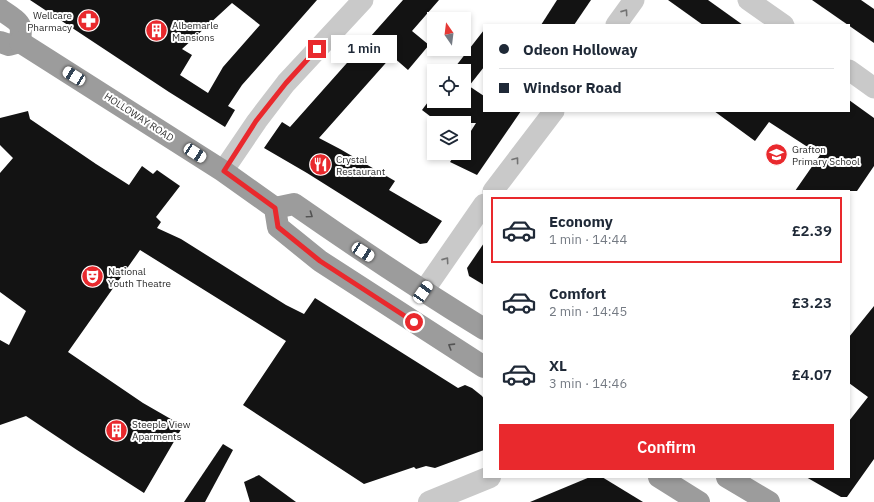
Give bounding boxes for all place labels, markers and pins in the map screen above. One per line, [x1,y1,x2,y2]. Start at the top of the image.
pharmacy icon: Wellcare Pharmacy [75,8,101,34]
place label: Wellcare Pharmacy [27,9,73,34]
building icon: Albemarle Mansions [143,18,169,44]
place label: Albemarle Mansions [172,19,219,44]
school or university icon: Grafton Primary School [763,142,789,168]
place label: Grafton Primary School [792,143,860,168]
restaurant icon: Crystal Restaurant [307,152,333,178]
place label: Crystal Restaurant [336,153,386,178]
theatre icon: National Youth Theatre [79,264,105,290]
place label: National Youth Theatre [108,265,172,290]
building icon: Steeple View Aparments [103,417,129,443]
place label: Steeple View Aparments [132,418,191,443]

